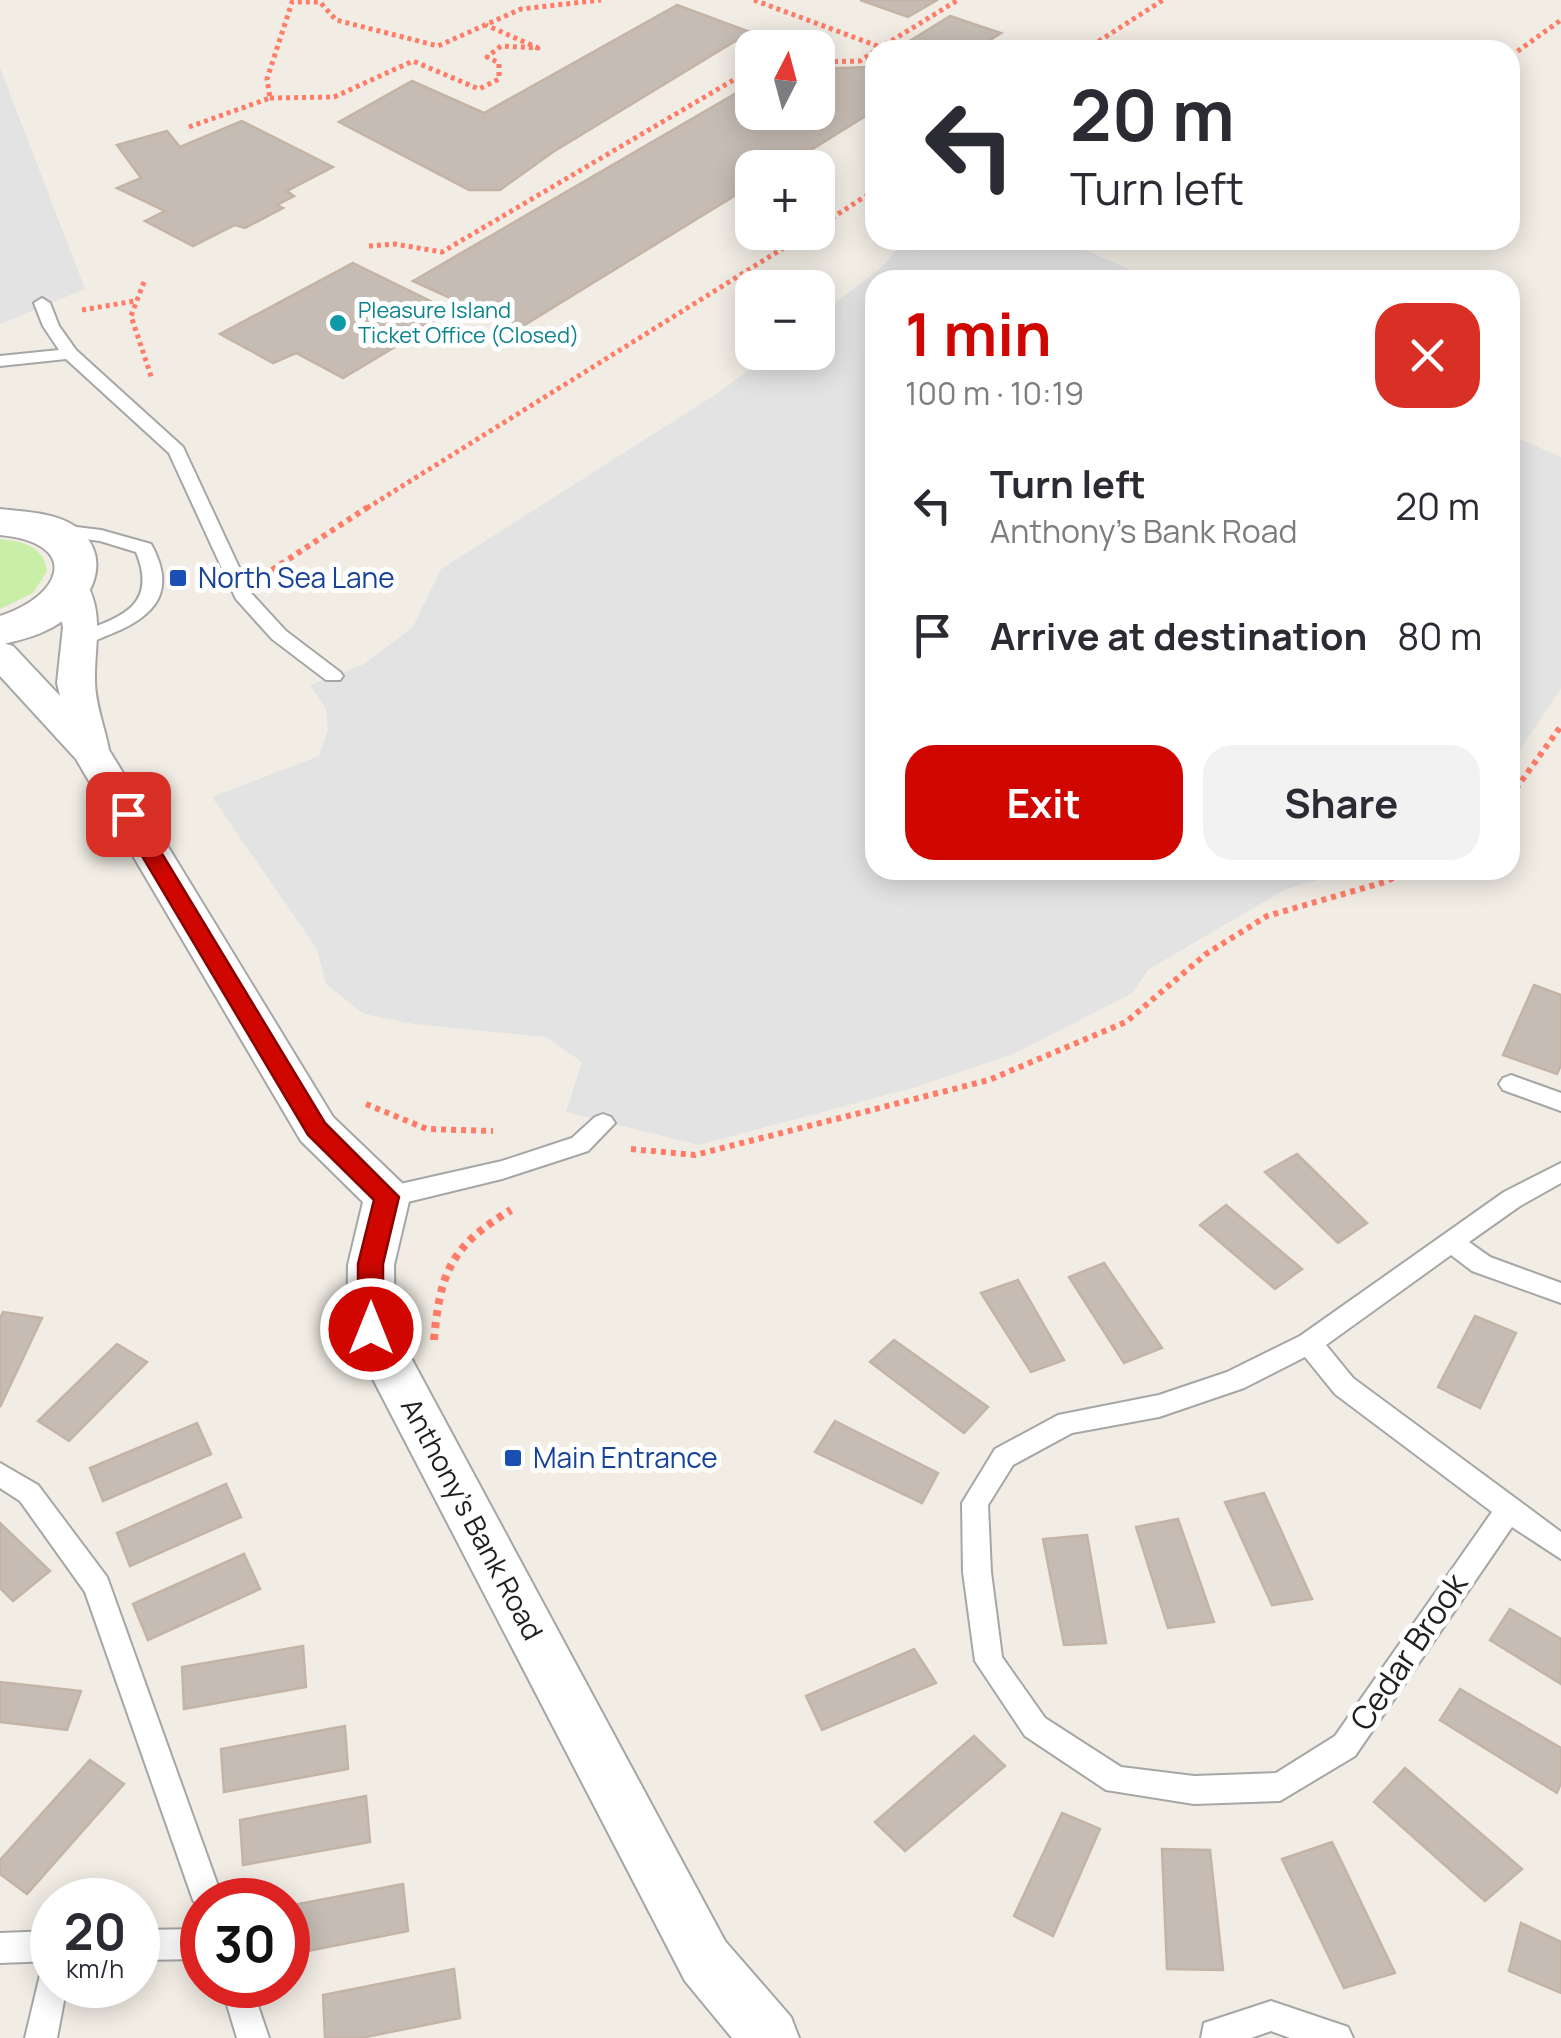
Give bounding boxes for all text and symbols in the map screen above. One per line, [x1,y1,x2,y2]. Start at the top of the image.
north arrow [735,30,835,130]
map controls [735,30,835,370]
text: 20 m [1070,66,1235,162]
icon: left [905,80,1035,210]
button: + [735,150,835,250]
text: Turn left [1070,157,1244,219]
button: − [735,270,835,370]
text: 1 min [905,292,1052,374]
place label: Pleasure Island Ticket Office (Closed) [358,295,579,350]
button: close [1375,303,1480,408]
marker: Pleasure Island Ticket Office (Closed) [327,312,349,334]
text: 100 m · 10:19 [905,371,1084,415]
text: Turn left [990,457,1146,509]
icon: left [905,478,960,533]
text: 20 m [1395,479,1480,531]
text: Anthony's Bank Road [990,509,1298,553]
place label: North Sea Lane [198,558,395,596]
marker: North Sea Lane [167,567,189,589]
icon: arrive [905,608,960,663]
text: Arrive at destination [990,609,1367,661]
text: 80 m [1397,609,1482,661]
button: Exit [905,745,1183,860]
button: Share [1203,745,1480,860]
pin [86,772,171,857]
icon: arrive [101,787,156,842]
position arrow [319,1277,423,1381]
street label: Anthony's Bank Road [393,1391,553,1646]
place label: Main Entrance [533,1438,718,1476]
marker: Main Entrance [502,1447,524,1469]
street label: Cedar Brook [1339,1563,1478,1739]
speed limit sign: 30 [180,1878,310,2008]
text: 20 [64,1897,126,1965]
text: km/h [66,1951,124,1986]

